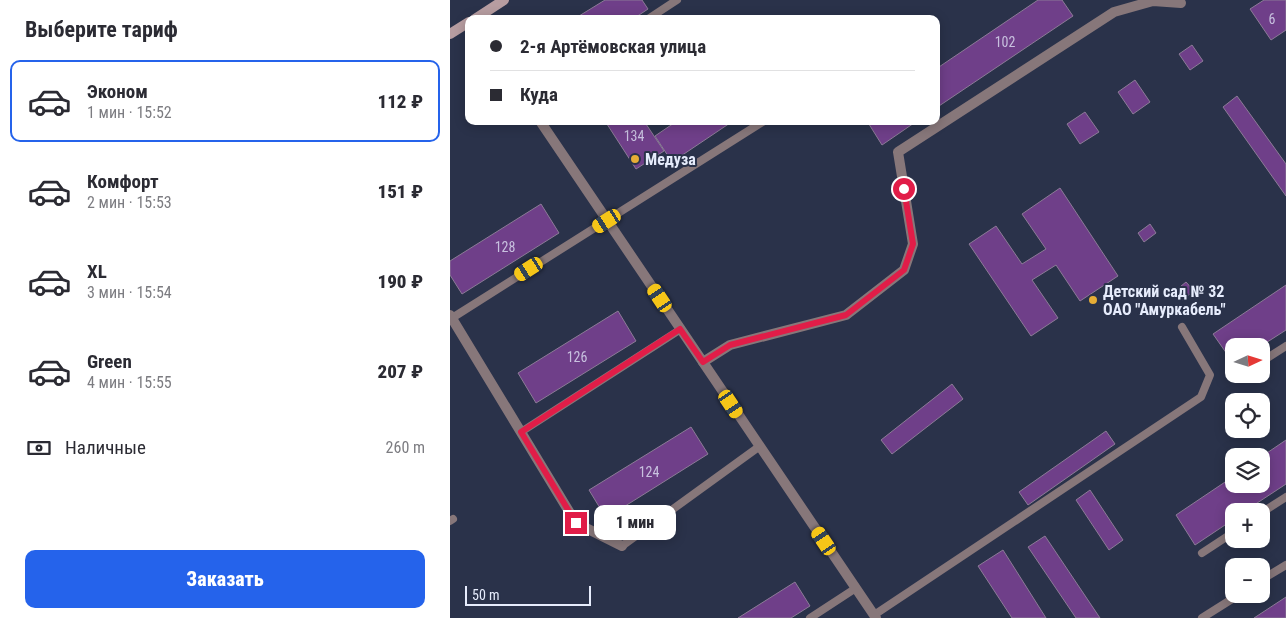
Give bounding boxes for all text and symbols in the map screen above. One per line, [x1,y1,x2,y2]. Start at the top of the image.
house number: 6 [1269,11,1276,27]
text: Выберите тариф [25,17,178,42]
house number: 102 [995,34,1015,50]
text: 2-я Артёмовская улица [520,35,706,58]
icon: car [27,79,72,124]
text: Эконом [87,80,148,103]
text: Куда [520,83,558,106]
text: 112 ₽ [378,90,423,113]
text: 1 мин · 15:52 [87,103,172,122]
house number: 134 [624,128,644,144]
place label: Медуза [645,150,696,169]
marker: Медуза [629,153,641,165]
icon: car [27,169,72,214]
text: Комфорт [87,170,159,193]
route start [893,178,915,200]
text: 151 ₽ [378,180,423,203]
text: 2 мин · 15:53 [87,193,172,212]
car [590,207,623,235]
house number: 128 [495,239,515,255]
car [512,255,545,283]
icon: car [27,259,72,304]
text: XL [87,260,107,283]
text: 190 ₽ [378,270,423,293]
car [645,281,674,315]
place label: Детский сад № 32 ОАО "Амуркабель" [1103,282,1226,319]
text: 3 мин · 15:54 [87,283,172,302]
marker: Детский сад № 32 ОАО "Амуркабель" [1087,294,1099,306]
north arrow [1225,338,1270,382]
map controls [1225,338,1270,603]
icon: car [27,349,72,394]
house number: 126 [567,349,587,365]
text: Green [87,350,132,373]
text: 207 ₽ [378,360,423,383]
text: 4 мин · 15:55 [87,373,172,392]
car [716,387,745,421]
button: locate [1225,393,1270,438]
icon: cash [25,434,53,462]
text: Наличные [65,436,146,459]
text: 260 m [386,438,425,457]
button: layers [1225,448,1270,493]
house number: 124 [639,464,659,480]
button: + [1225,503,1270,548]
callout: 1 мин [594,506,676,540]
route end [565,512,587,534]
text: 1 мин [616,513,654,532]
car [809,524,838,558]
button: Заказать [25,550,425,608]
button: − [1225,558,1270,603]
scale bar [465,583,591,606]
text: 50 m [472,587,500,603]

